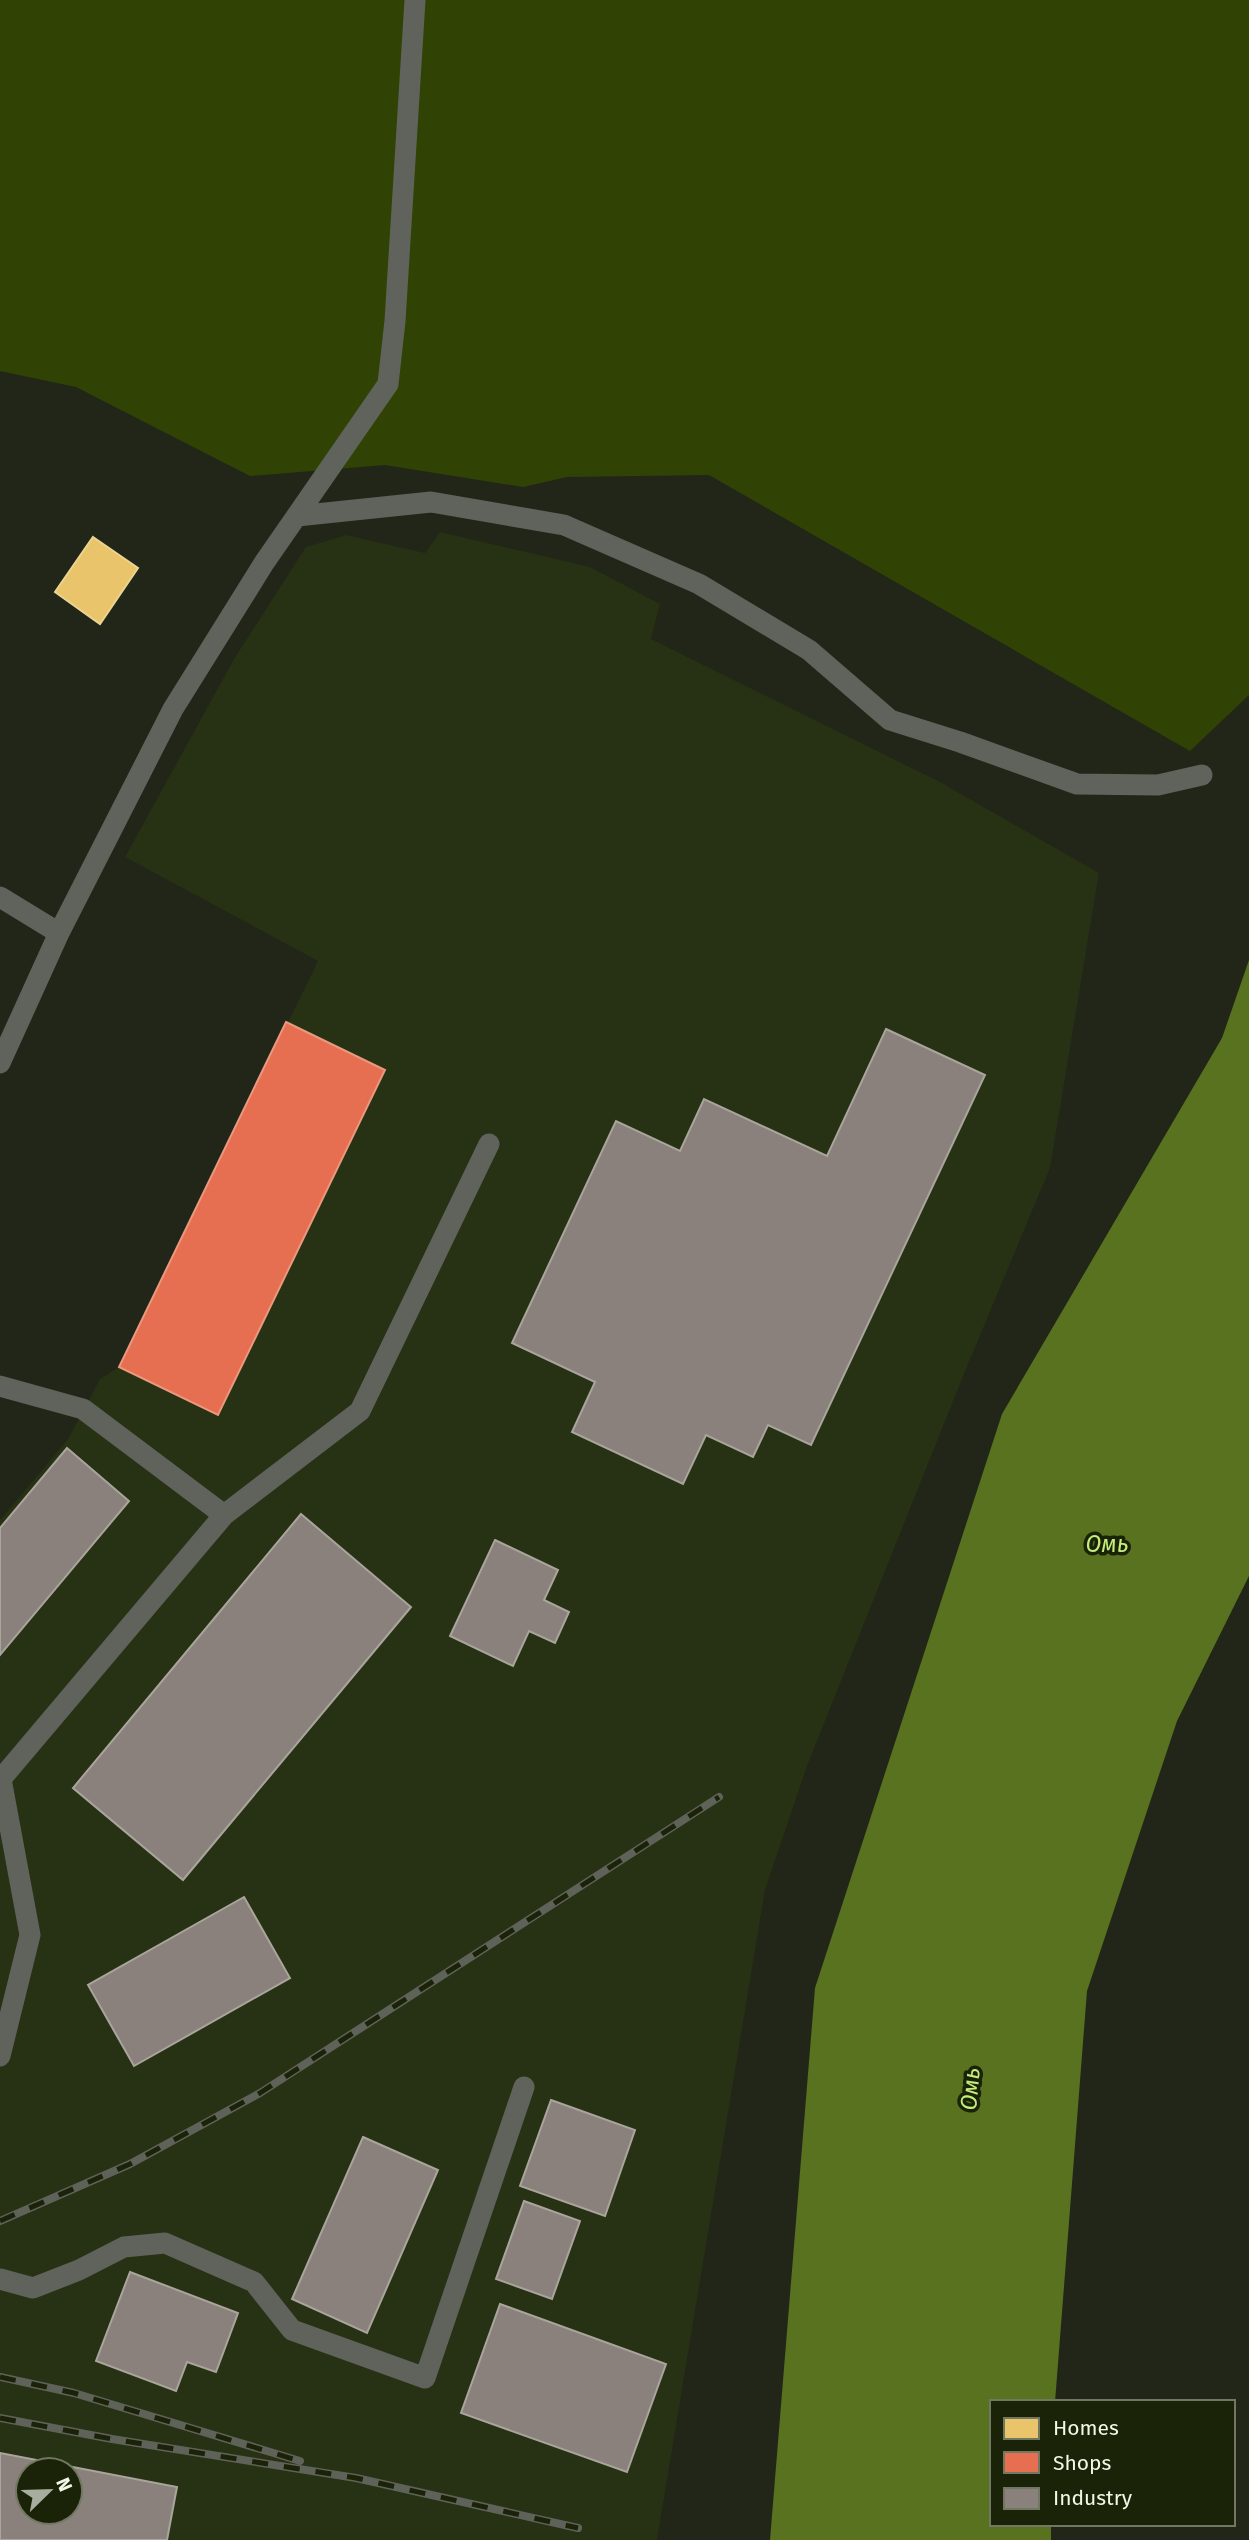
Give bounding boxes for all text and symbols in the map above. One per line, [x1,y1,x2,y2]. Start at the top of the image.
water label: Омь [1086,1530,1128,1558]
water label: Омь [954,2066,986,2112]
legend [990,2400,1235,2526]
text: Homes [1053,2415,1119,2441]
text: Shops [1053,2450,1111,2476]
north arrow [14,2456,84,2526]
text: N [51,2474,77,2495]
text: Industry [1053,2485,1133,2511]

